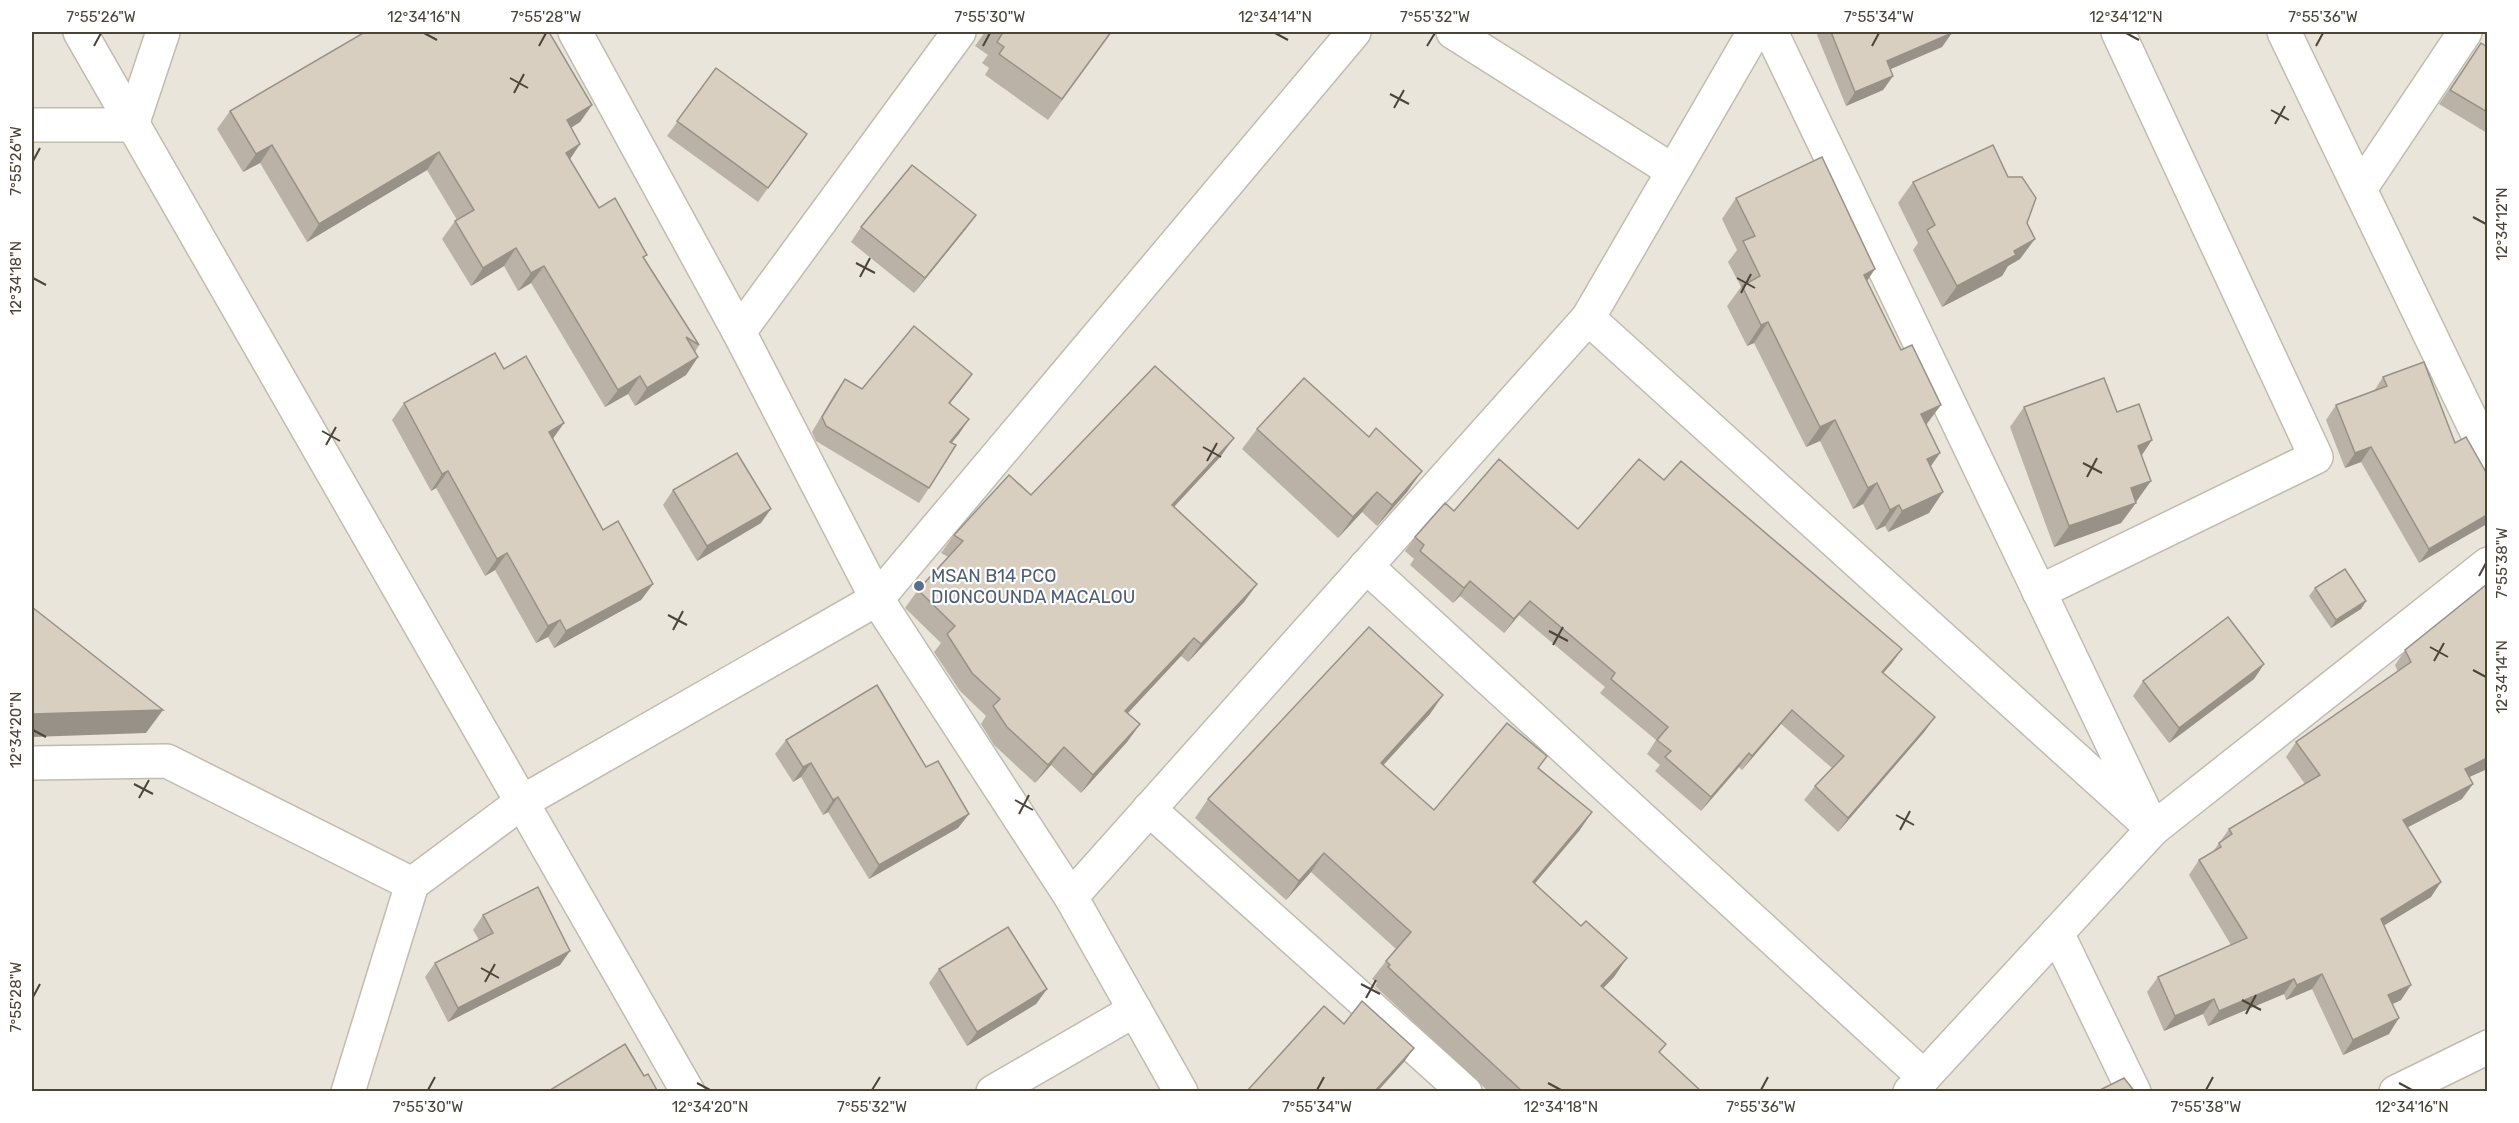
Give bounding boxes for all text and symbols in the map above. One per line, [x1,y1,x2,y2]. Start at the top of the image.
text: 7°55'26"W [66,8,136,26]
text: 12°34'16"N [387,8,461,26]
text: 7°55'28"W [511,8,581,26]
text: 7°55'30"W [955,8,1025,26]
text: 12°34'14"N [1238,8,1312,26]
text: 7°55'32"W [1400,8,1470,26]
text: 7°55'34"W [1844,8,1914,26]
text: 12°34'12"N [2089,8,2163,26]
text: 7°55'36"W [2288,8,2358,26]
text: 7°55'26"W [7,126,25,196]
text: 12°34'12"N [2493,187,2511,261]
text: 12°34'18"N [7,241,25,315]
text: 7°55'38"W [2493,528,2511,598]
place label: MSAN B14 PCO DIONCOUNDA MACALOU [931,565,1135,608]
marker: MSAN B14 PCO DIONCOUNDA MACALOU [912,579,926,593]
text: 12°34'14"N [2493,640,2511,714]
text: 12°34'20"N [7,692,25,768]
text: 7°55'28"W [7,962,25,1032]
text: 7°55'30"W [393,1098,463,1116]
text: 12°34'20"N [672,1098,748,1116]
text: 7°55'32"W [837,1098,907,1116]
text: 7°55'34"W [1282,1098,1352,1116]
text: 12°34'18"N [1524,1098,1598,1116]
text: 7°55'36"W [1726,1098,1796,1116]
text: 7°55'38"W [2171,1098,2241,1116]
text: 12°34'16"N [2375,1098,2449,1116]

